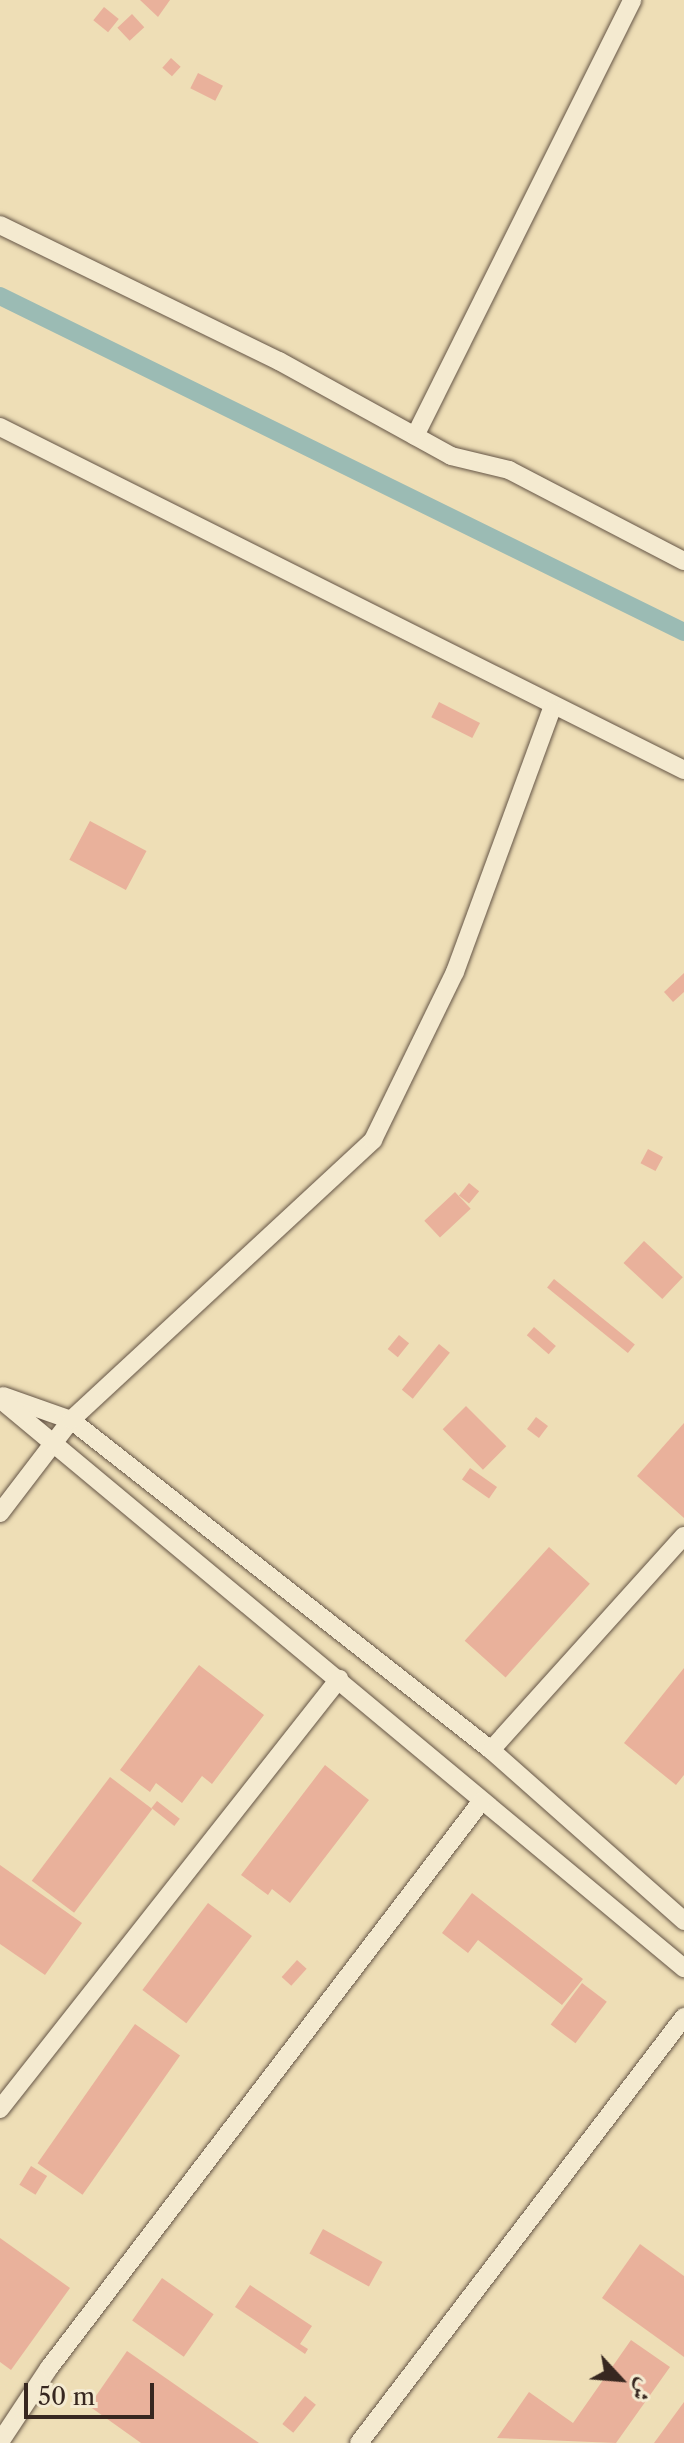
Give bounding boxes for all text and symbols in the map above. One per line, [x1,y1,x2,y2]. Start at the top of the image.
north arrow [580,2339,660,2419]
scale bar [28,2367,158,2417]
text: ش [625,2374,659,2405]
text: 50 m [38,2382,95,2411]

